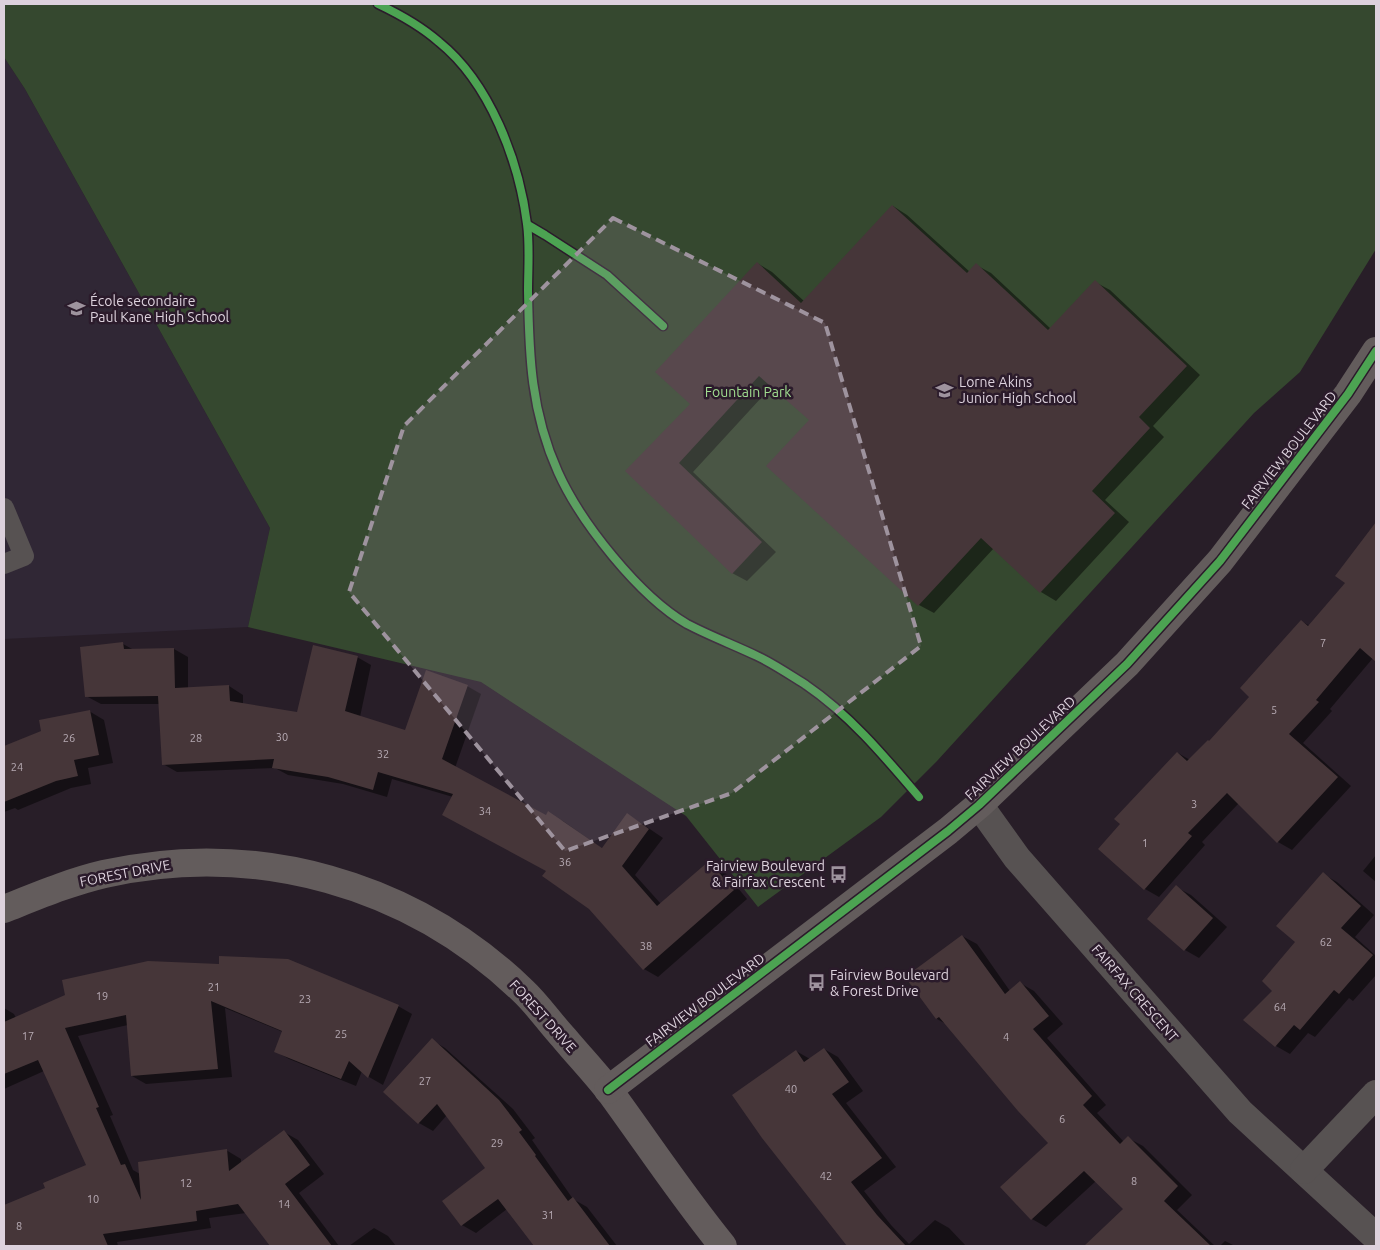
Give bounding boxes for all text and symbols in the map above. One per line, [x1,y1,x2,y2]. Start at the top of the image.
place label: École secondaire Paul Kane High School [90,292,230,325]
school or university icon: École secondaire Paul Kane High School [66,299,86,319]
place label: Lorne Akins Junior High School [959,374,1077,406]
school or university icon: Lorne Akins Junior High School [935,380,955,400]
park label: Fountain Park [705,384,791,400]
street label: FAIRVIEW BOULEVARD [1238,388,1340,512]
house number: 7 [1320,637,1326,649]
street label: FAIRVIEW BOULEVARD [962,693,1079,803]
house number: 5 [1271,704,1277,716]
house number: 30 [276,731,288,743]
house number: 26 [63,732,75,744]
house number: 28 [190,732,202,744]
house number: 32 [377,748,389,760]
house number: 24 [11,761,23,773]
house number: 3 [1191,798,1197,810]
house number: 34 [479,805,491,817]
house number: 1 [1142,837,1148,849]
street label: FOREST DRIVE [78,856,172,890]
house number: 36 [559,856,571,868]
place label: Fairview Boulevard & Fairfax Crescent [706,858,825,890]
bus stop icon: Fairview Boulevard & Fairfax Crescent [829,864,849,884]
house number: 62 [1320,936,1332,948]
house number: 38 [640,940,652,952]
street label: FAIRFAX CRESCENT [1089,941,1182,1045]
street label: FAIRVIEW BOULEVARD [642,950,768,1050]
place label: Fairview Boulevard & Forest Drive [830,967,949,999]
bus stop icon: Fairview Boulevard & Forest Drive [806,973,826,993]
street label: FOREST DRIVE [506,976,580,1056]
house number: 21 [208,981,220,993]
house number: 19 [96,990,108,1002]
house number: 23 [299,993,311,1005]
house number: 64 [1274,1001,1286,1013]
house number: 25 [335,1028,347,1040]
house number: 17 [22,1030,34,1042]
house number: 4 [1003,1031,1009,1043]
house number: 27 [419,1075,431,1087]
house number: 40 [785,1083,797,1095]
house number: 6 [1059,1113,1065,1125]
house number: 29 [491,1137,503,1149]
house number: 42 [820,1170,832,1182]
house number: 8 [1131,1175,1137,1187]
house number: 12 [180,1177,192,1189]
house number: 10 [87,1193,99,1205]
house number: 14 [278,1198,290,1210]
house number: 31 [542,1209,554,1221]
house number: 8 [16,1220,22,1232]

